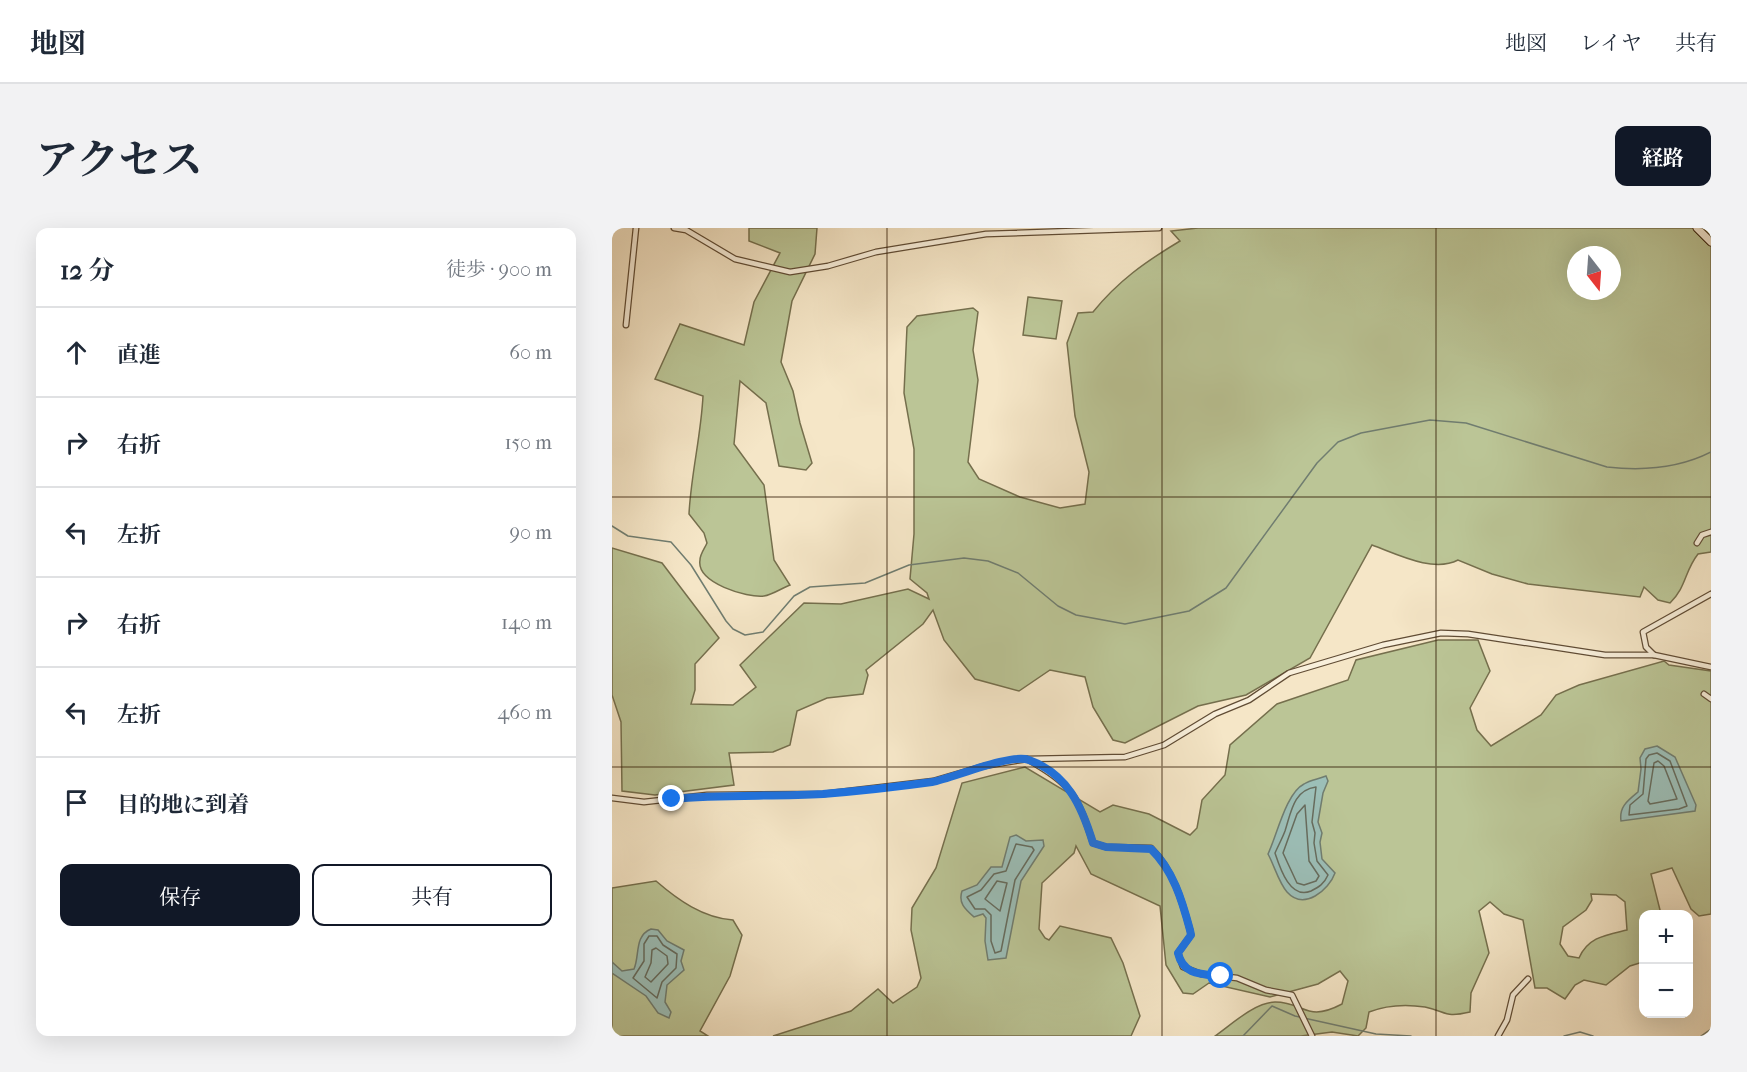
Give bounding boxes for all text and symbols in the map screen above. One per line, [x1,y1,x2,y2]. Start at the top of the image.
text: 地図 [30,27,86,60]
text: 地図 [1505,31,1547,55]
text: レイヤ [1580,31,1642,55]
text: 共有 [1675,31,1717,55]
button: 経路 [1615,126,1711,186]
text: アクセス [36,136,203,185]
north arrow [1567,246,1621,300]
text: 12 分 [60,255,114,286]
text: 徒歩 · 900 m [446,258,552,281]
icon: ahead [60,336,93,369]
text: 60 m [509,341,552,364]
text: 直進 [117,342,161,368]
icon: right [60,426,93,459]
text: 150 m [504,431,552,454]
text: 右折 [117,432,161,458]
icon: left [60,516,93,549]
text: 90 m [510,521,552,544]
text: 左折 [117,522,161,548]
icon: right [60,606,93,639]
text: 140 m [501,611,552,634]
text: 右折 [117,612,161,638]
icon: left [60,696,93,729]
text: 460 m [497,701,552,724]
text: 左折 [117,702,161,728]
route end [658,785,684,811]
icon: arrive [60,786,93,819]
text: 目的地に到着 [117,792,249,818]
button: 保存 [60,864,300,926]
button: 共有 [312,864,552,926]
map controls [1639,910,1693,1018]
button: + [1639,910,1693,964]
route start [1207,962,1233,988]
button: − [1639,964,1693,1018]

